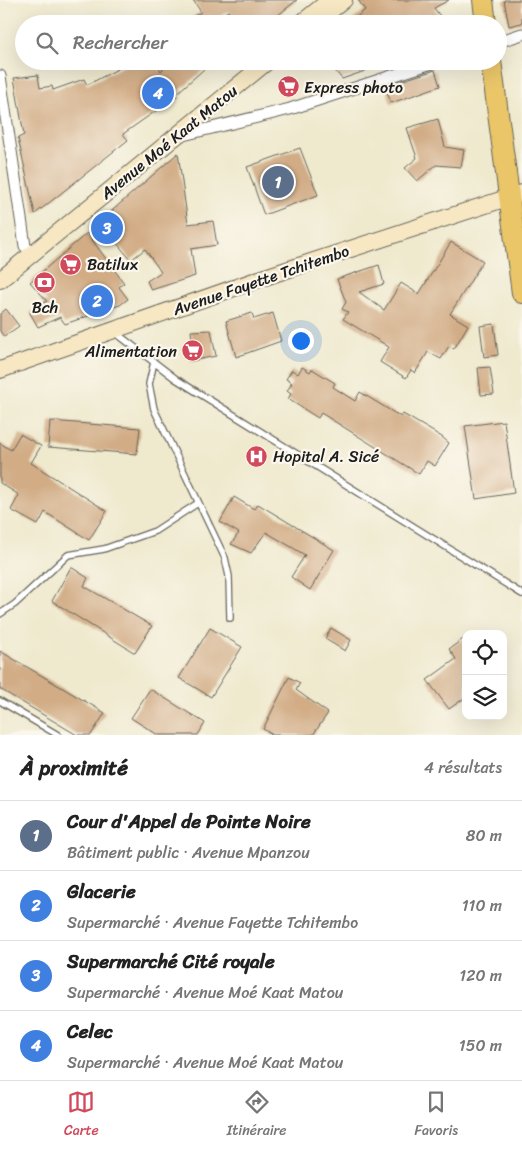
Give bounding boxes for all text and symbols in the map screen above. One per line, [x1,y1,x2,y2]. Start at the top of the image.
search box [15,15,507,70]
text: Rechercher [73,26,168,59]
icon: search [33,29,61,57]
place label: Express photo [304,73,403,102]
pin: 4 [142,74,174,112]
supermarket icon: Express photo [276,75,300,99]
street label: Avenue Moé Kaat Matou [93,77,245,208]
pin: 1 [262,163,294,201]
pin: 3 [91,209,123,247]
street label: Avenue Fayette Tchitembo [168,236,353,324]
place label: Batilux [87,250,139,279]
supermarket icon: Batilux [59,252,83,276]
bank icon: Bch [33,271,57,295]
pin: 2 [81,282,113,320]
place label: Bch [32,293,58,322]
your location [288,328,314,354]
place label: Alimentation [84,337,177,366]
supermarket icon: Alimentation [181,339,205,363]
place label: Hopital A. Sicé [273,442,379,471]
hospital icon: Hopital A. Sicé [245,444,269,468]
map controls [462,630,507,720]
button: locate [462,630,507,675]
button: layers [462,675,507,720]
text: À proximité [20,749,128,787]
text: 4 résultats [424,753,502,782]
text: Cour d'Appel de Pointe Noire [67,805,311,838]
text: 1 [33,821,39,850]
text: 80 m [466,821,502,850]
text: Bâtiment public · Avenue Mpanzou [67,838,310,867]
text: Glacerie [67,875,136,908]
text: 2 [31,891,41,920]
text: 110 m [462,891,502,920]
text: Supermarché · Avenue Fayette Tchitembo [67,908,358,937]
text: Supermarché Cité royale [67,945,275,978]
text: 3 [32,961,40,990]
text: 120 m [459,961,502,990]
text: Supermarché · Avenue Moé Kaat Matou [67,978,343,1007]
text: Celec [67,1015,113,1048]
text: 4 [31,1031,41,1060]
text: 150 m [459,1031,502,1060]
text: Supermarché · Avenue Moé Kaat Matou [67,1048,343,1077]
tab: Carte [64,1088,99,1143]
tab: Itinéraire [227,1088,287,1143]
tab: Favoris [414,1088,458,1143]

